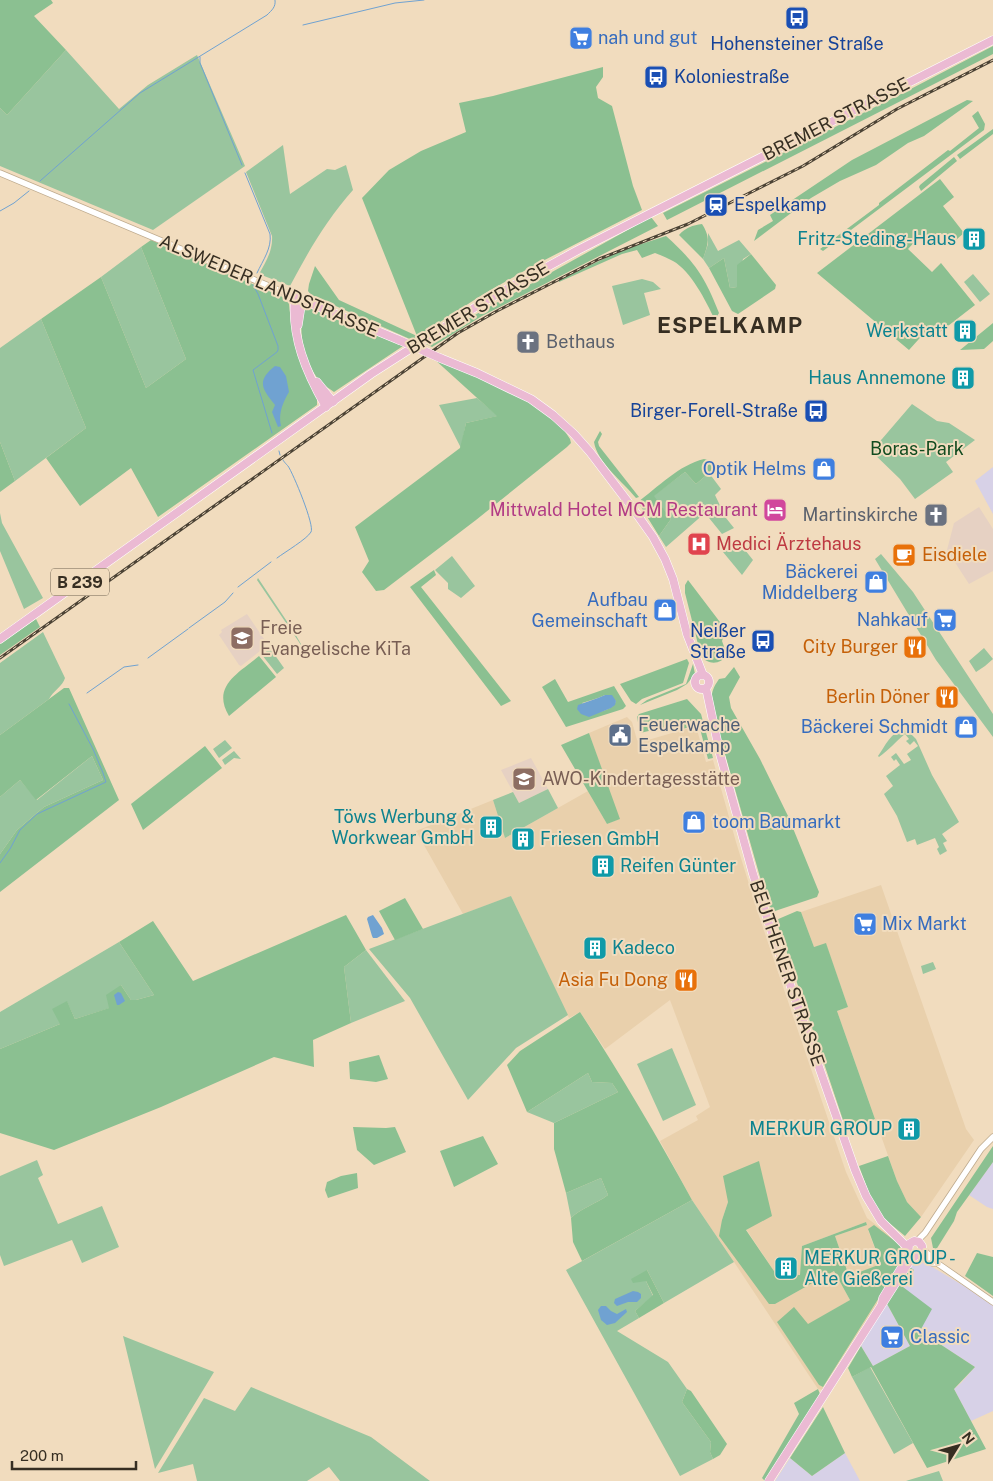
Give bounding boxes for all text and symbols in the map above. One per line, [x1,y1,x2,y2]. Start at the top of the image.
bus stop icon: Hohensteiner Straße [784,5,810,31]
supermarket icon: nah und gut [568,25,594,51]
place label: nah und gut [598,27,698,48]
place label: Hohensteiner Straße [710,33,884,54]
bus stop icon: Koloniestraße [643,64,669,90]
place label: Koloniestraße [674,66,789,87]
street label: BREMER STRASSE [759,72,913,165]
station icon: Espelkamp [703,192,729,218]
place label: Espelkamp [734,194,827,215]
building icon: Fritz-Steding-Haus [961,226,987,252]
place label: Fritz-Steding-Haus [797,228,956,249]
street label: ALSWEDER LANDSTRASSE [157,230,382,341]
street label: BREMER STRASSE [403,257,553,358]
district label: ESPELKAMP [657,312,803,338]
building icon: Werkstatt [952,318,978,344]
place label: Werkstatt [866,320,948,341]
church icon: Bethaus [515,329,541,355]
place label: Bethaus [546,331,615,352]
building icon: Haus Annemone [950,365,976,391]
place label: Haus Annemone [808,367,946,388]
bus stop icon: Birger-Forell-Straße [803,398,829,424]
place label: Birger-Forell-Straße [630,400,798,421]
park label: Boras-Park [870,438,964,459]
shop icon: Optik Helms [811,456,837,482]
place label: Optik Helms [703,458,806,479]
hotel icon: Mittwald Hotel MCM Restaurant [762,497,788,523]
place label: Mittwald Hotel MCM Restaurant [490,499,758,520]
church icon: Martinskirche [923,502,949,528]
place label: Martinskirche [803,504,918,525]
hospital icon: Medici Ärztehaus [686,531,712,557]
place label: Medici Ärztehaus [716,532,861,554]
cafe icon: Eisdiele [891,542,917,568]
place label: Eisdiele [922,544,987,565]
place label: Bäckerei Middelberg [762,561,858,603]
road number: B 239 [51,568,109,596]
shop icon: Bäckerei Middelberg [863,569,889,595]
place label: Aufbau Gemeinschaft [532,589,648,631]
shop icon: Aufbau Gemeinschaft [652,597,678,623]
supermarket icon: Nahkauf [932,607,958,633]
place label: Nahkauf [857,609,928,630]
place label: Freie Evangelische KiTa [260,617,411,659]
place label: Neißer Straße [690,620,746,662]
school or university icon: Freie Evangelische KiTa [229,625,255,651]
bus stop icon: Neißer Straße [750,628,776,654]
restaurant icon: City Burger [902,634,928,660]
place label: City Burger [803,636,898,657]
restaurant icon: Berlin Döner [934,684,960,710]
place label: Berlin Döner [826,686,930,707]
place label: Feuerwache Espelkamp [638,714,741,756]
shop icon: Bäckerei Schmidt [953,714,979,740]
place label: Bäckerei Schmidt [801,716,948,737]
public building icon: Feuerwache Espelkamp [607,722,633,748]
school or university icon: AWO-Kindertagesstätte [511,766,537,792]
place label: AWO-Kindertagesstätte [542,768,740,789]
place label: Töws Werbung & Workwear GmbH [332,806,474,848]
shop icon: toom Baumarkt [681,809,707,835]
place label: toom Baumarkt [712,811,841,832]
building icon: Töws Werbung & Workwear GmbH [478,814,504,840]
building icon: Friesen GmbH [510,826,536,852]
place label: Friesen GmbH [540,828,660,849]
building icon: Reifen Günter [590,853,616,879]
place label: Reifen Günter [620,855,736,876]
street label: BEUTHENER STRASSE [746,877,829,1069]
supermarket icon: Mix Markt [852,911,878,937]
place label: Mix Markt [882,913,967,934]
building icon: Kadeco [582,935,608,961]
place label: Kadeco [612,937,675,958]
restaurant icon: Asia Fu Dong [673,967,699,993]
place label: Asia Fu Dong [558,969,668,990]
building icon: MERKUR GROUP [896,1116,922,1142]
place label: MERKUR GROUP [749,1118,892,1139]
place label: MERKUR GROUP - Alte Gießerei [804,1247,956,1289]
building icon: MERKUR GROUP - Alte Gießerei [773,1255,799,1281]
supermarket icon: Classic [879,1324,905,1350]
place label: Classic [910,1326,970,1347]
north arrow [933,1421,983,1471]
text: N [959,1429,978,1447]
scale bar [12,1438,136,1470]
text: 200 m [20,1447,64,1464]

